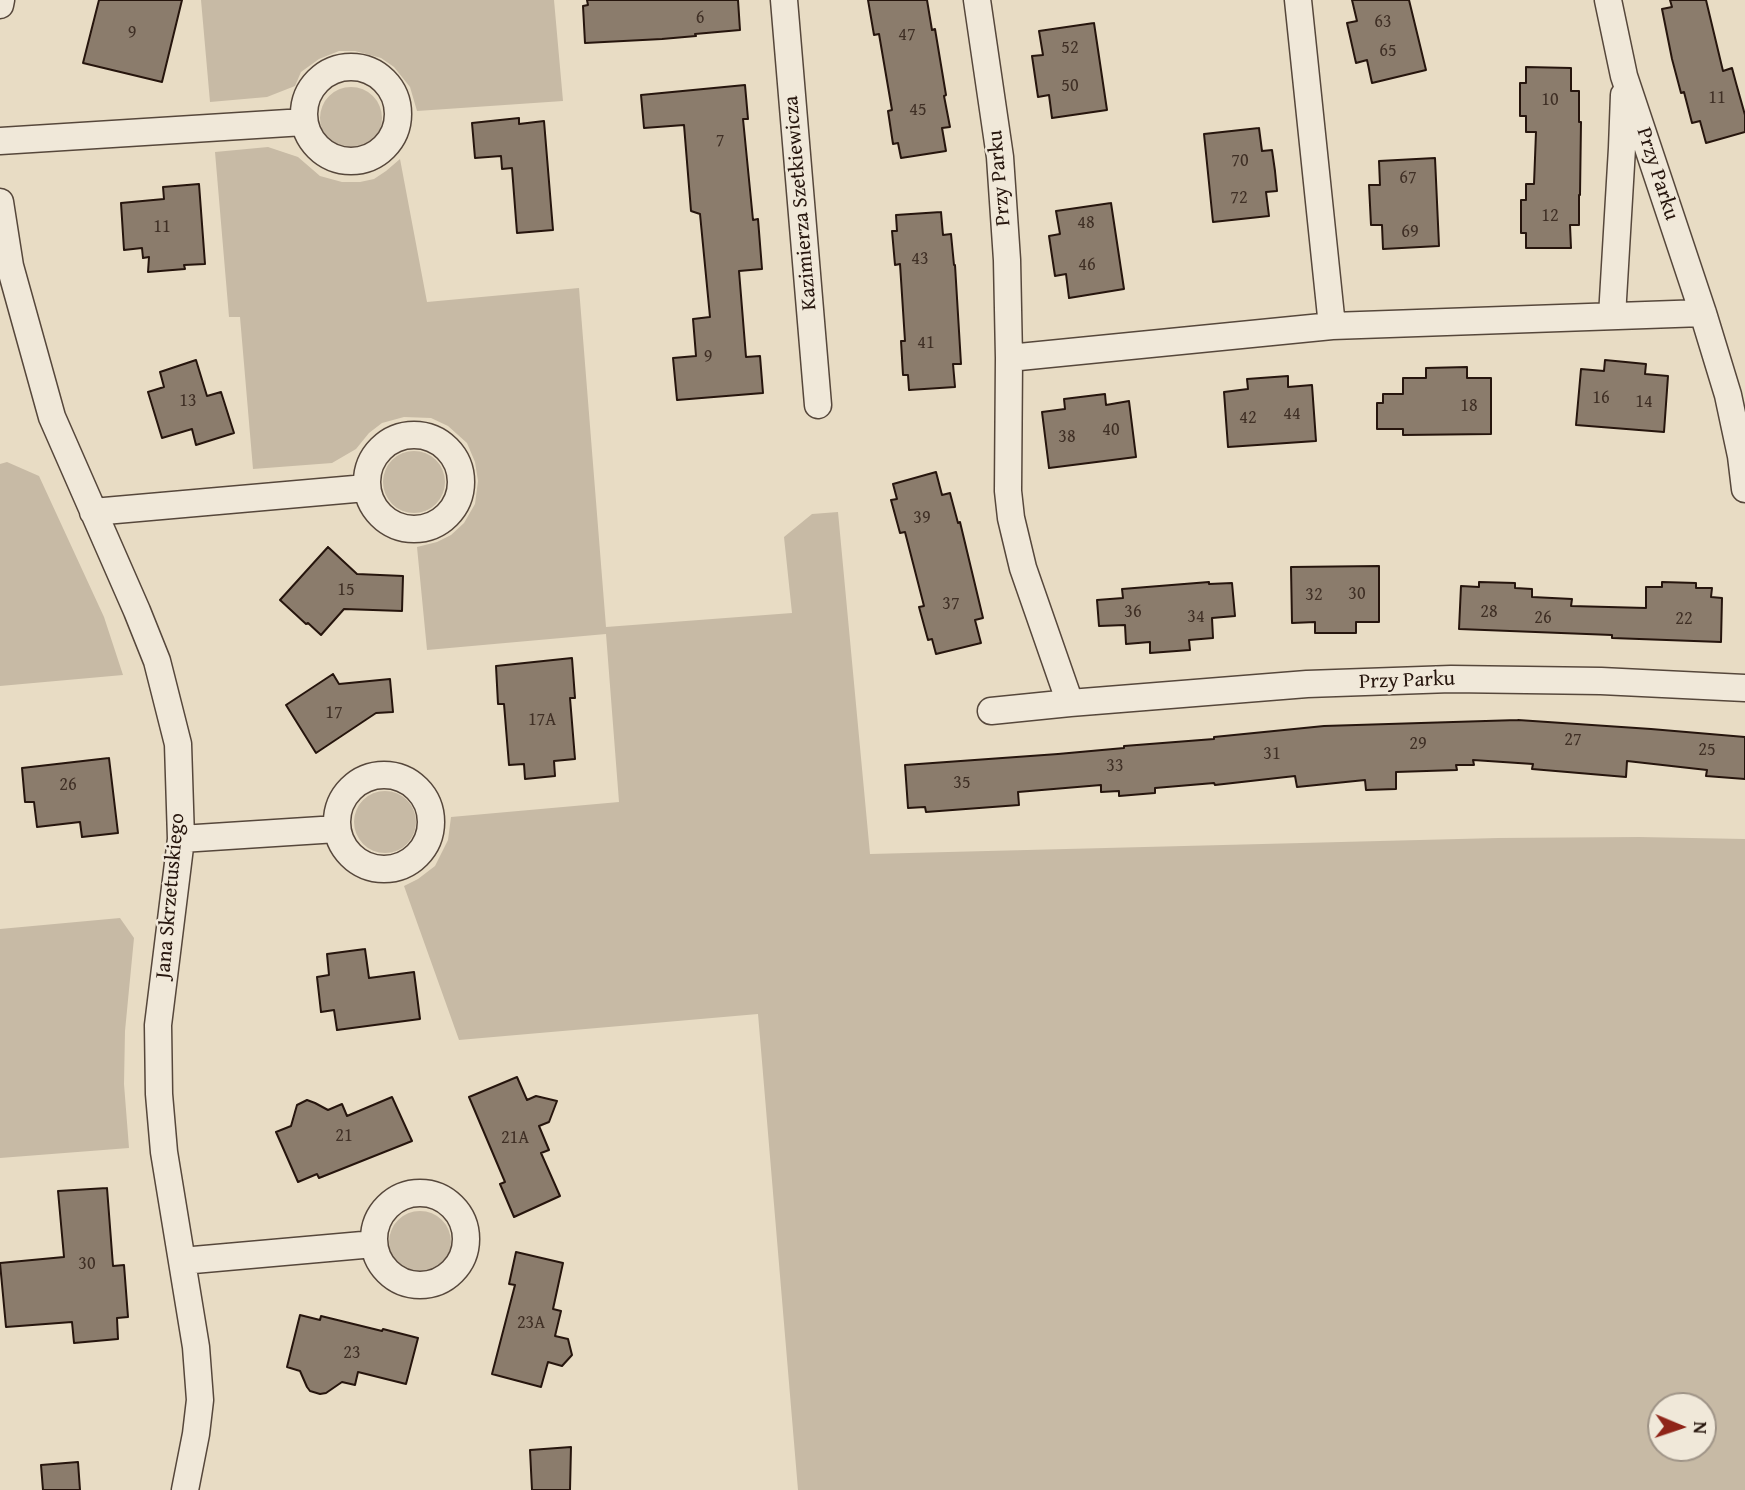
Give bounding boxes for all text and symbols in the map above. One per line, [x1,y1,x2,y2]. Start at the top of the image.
house number: 6 [696,7,704,29]
house number: 63 [1374,11,1392,33]
house number: 9 [128,22,136,44]
house number: 47 [898,24,916,46]
house number: 52 [1061,37,1079,59]
house number: 65 [1379,40,1397,62]
house number: 50 [1061,75,1079,97]
house number: 11 [1708,87,1726,109]
house number: 10 [1541,89,1559,111]
street label: Kazimierza Szetkiewicza [779,95,823,311]
house number: 45 [909,99,927,121]
street label: Przy Parku [1630,124,1684,224]
street label: Przy Parku [983,129,1017,227]
house number: 7 [716,130,724,152]
house number: 70 [1231,150,1249,172]
house number: 67 [1399,167,1417,189]
house number: 72 [1230,187,1248,209]
house number: 12 [1541,205,1559,227]
house number: 48 [1077,212,1095,234]
house number: 11 [153,216,171,238]
house number: 69 [1401,221,1419,243]
house number: 43 [911,248,929,270]
house number: 46 [1078,254,1096,276]
house number: 41 [917,332,935,354]
house number: 9 [704,346,712,368]
house number: 16 [1592,387,1610,409]
house number: 13 [179,390,197,412]
house number: 14 [1635,391,1653,413]
house number: 18 [1460,395,1478,417]
house number: 44 [1283,403,1301,425]
house number: 42 [1239,407,1257,429]
house number: 40 [1102,419,1120,441]
house number: 38 [1058,426,1076,448]
house number: 39 [913,507,931,529]
house number: 15 [337,579,355,601]
house number: 30 [1348,583,1366,605]
house number: 32 [1305,584,1323,606]
house number: 37 [942,593,960,615]
house number: 36 [1124,601,1142,623]
house number: 28 [1480,601,1498,623]
house number: 34 [1187,606,1205,628]
house number: 26 [1534,607,1552,629]
house number: 22 [1675,608,1693,630]
street label: Przy Parku [1359,667,1455,695]
house number: 17 [325,702,343,724]
house number: 17A [528,709,556,731]
house number: 27 [1564,729,1582,751]
house number: 29 [1409,733,1427,755]
house number: 25 [1698,739,1716,761]
house number: 31 [1263,743,1281,765]
house number: 33 [1106,755,1124,777]
house number: 35 [953,772,971,794]
house number: 26 [59,774,77,796]
street label: Jana Skrzetuskiego [151,812,191,980]
house number: 21 [335,1125,353,1147]
house number: 21A [501,1127,529,1149]
house number: 30 [78,1253,96,1275]
house number: 23A [517,1312,545,1334]
house number: 23 [343,1342,361,1364]
north arrow [1647,1392,1717,1462]
text: N [1687,1421,1715,1434]

